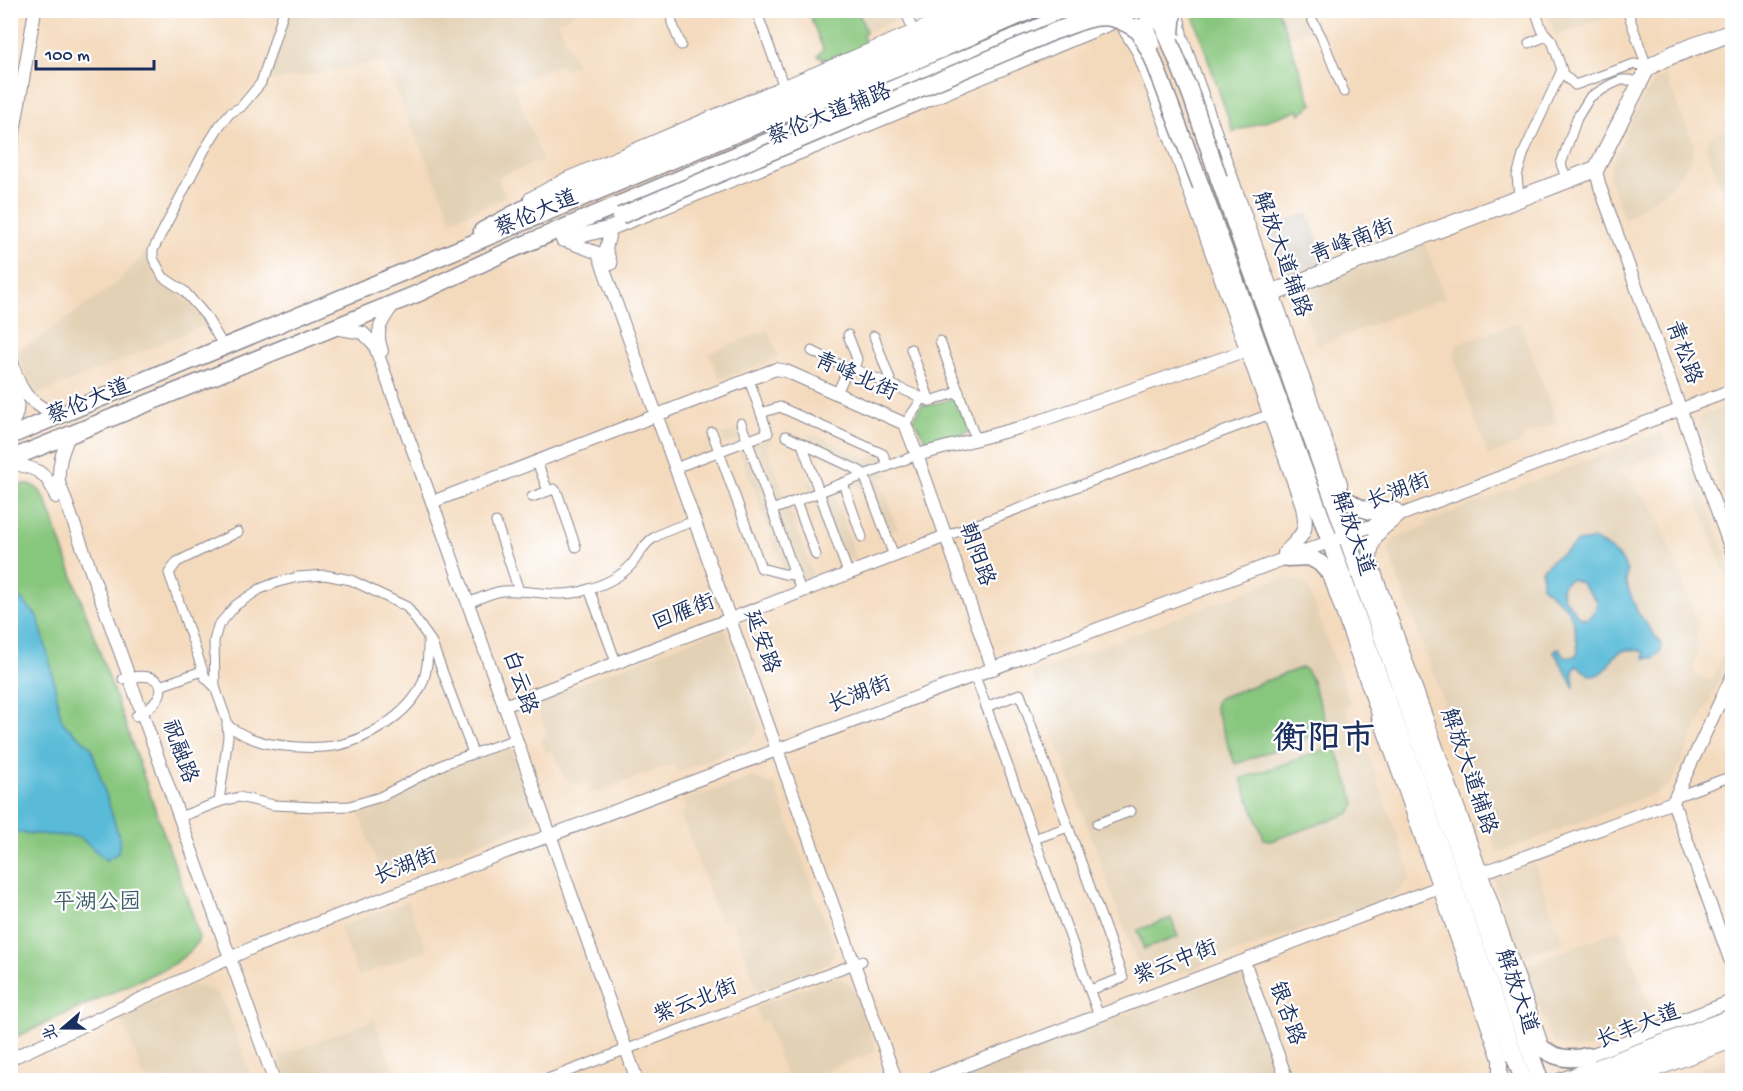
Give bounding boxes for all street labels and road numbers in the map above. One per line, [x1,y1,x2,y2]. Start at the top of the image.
street label: 蔡伦大道辅路 [763,77,896,153]
street label: 蔡伦大道 [491,185,583,244]
street label: 解放大道辅路 [1245,188,1317,321]
street label: 青峰南街 [1307,213,1399,271]
street label: 青松路 [1658,317,1707,388]
street label: 青峰北街 [810,347,901,408]
street label: 蔡伦大道 [43,374,135,432]
street label: 长湖街 [1363,468,1434,517]
street label: 解放大道 [1324,488,1379,580]
street label: 朝阳路 [951,519,1000,590]
street label: 回雁街 [648,589,719,638]
street label: 延安路 [736,606,785,677]
street label: 白云路 [495,647,543,718]
street label: 长湖街 [824,671,895,720]
street label: 解放大道辅路 [1433,705,1503,839]
street label: 祝融路 [154,716,203,787]
street label: 长湖街 [370,843,441,892]
street label: 紫云中街 [1130,934,1222,992]
street label: 解放大道 [1488,946,1543,1038]
street label: 紫云北街 [650,974,742,1031]
street label: 银杏路 [1261,978,1310,1049]
street label: 长丰大道 [1593,999,1685,1056]

